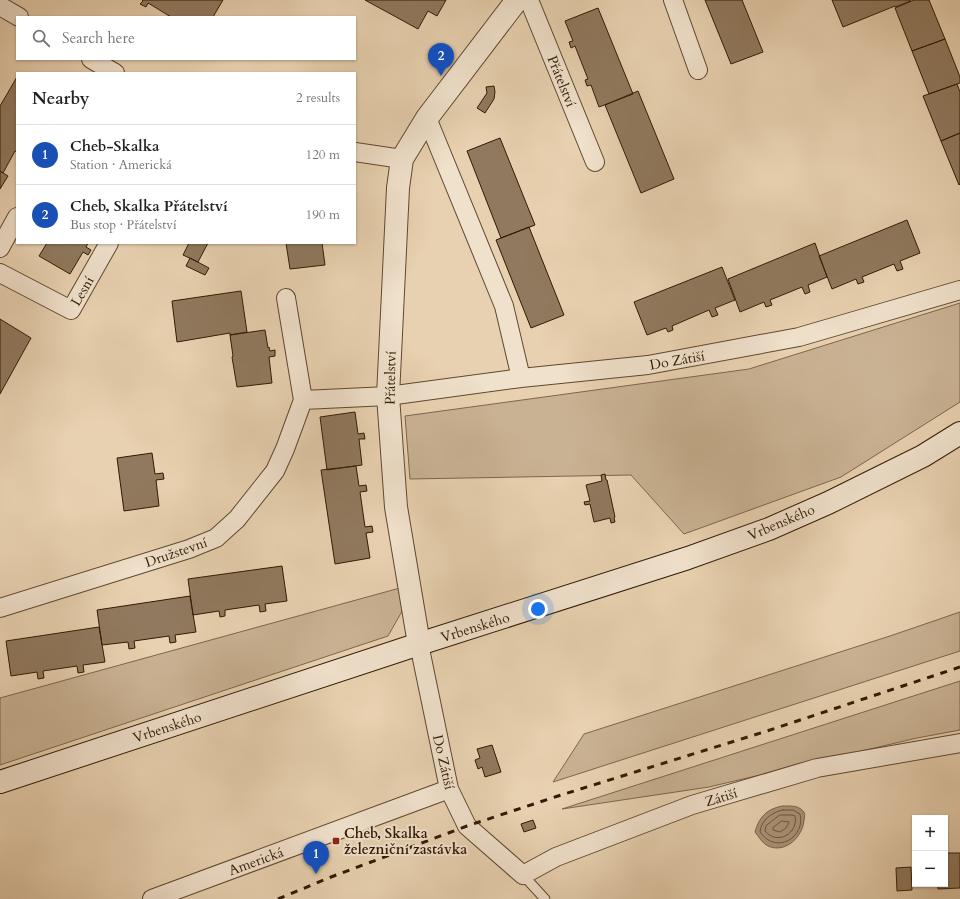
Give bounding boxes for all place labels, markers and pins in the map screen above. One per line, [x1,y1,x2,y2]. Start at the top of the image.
pin: 2 [428,43,454,76]
place label: Cheb, Skalka železniční zastávka [344,824,467,859]
marker: Cheb, Skalka železniční zastávka [331,836,341,846]
pin: 1 [303,841,329,874]

